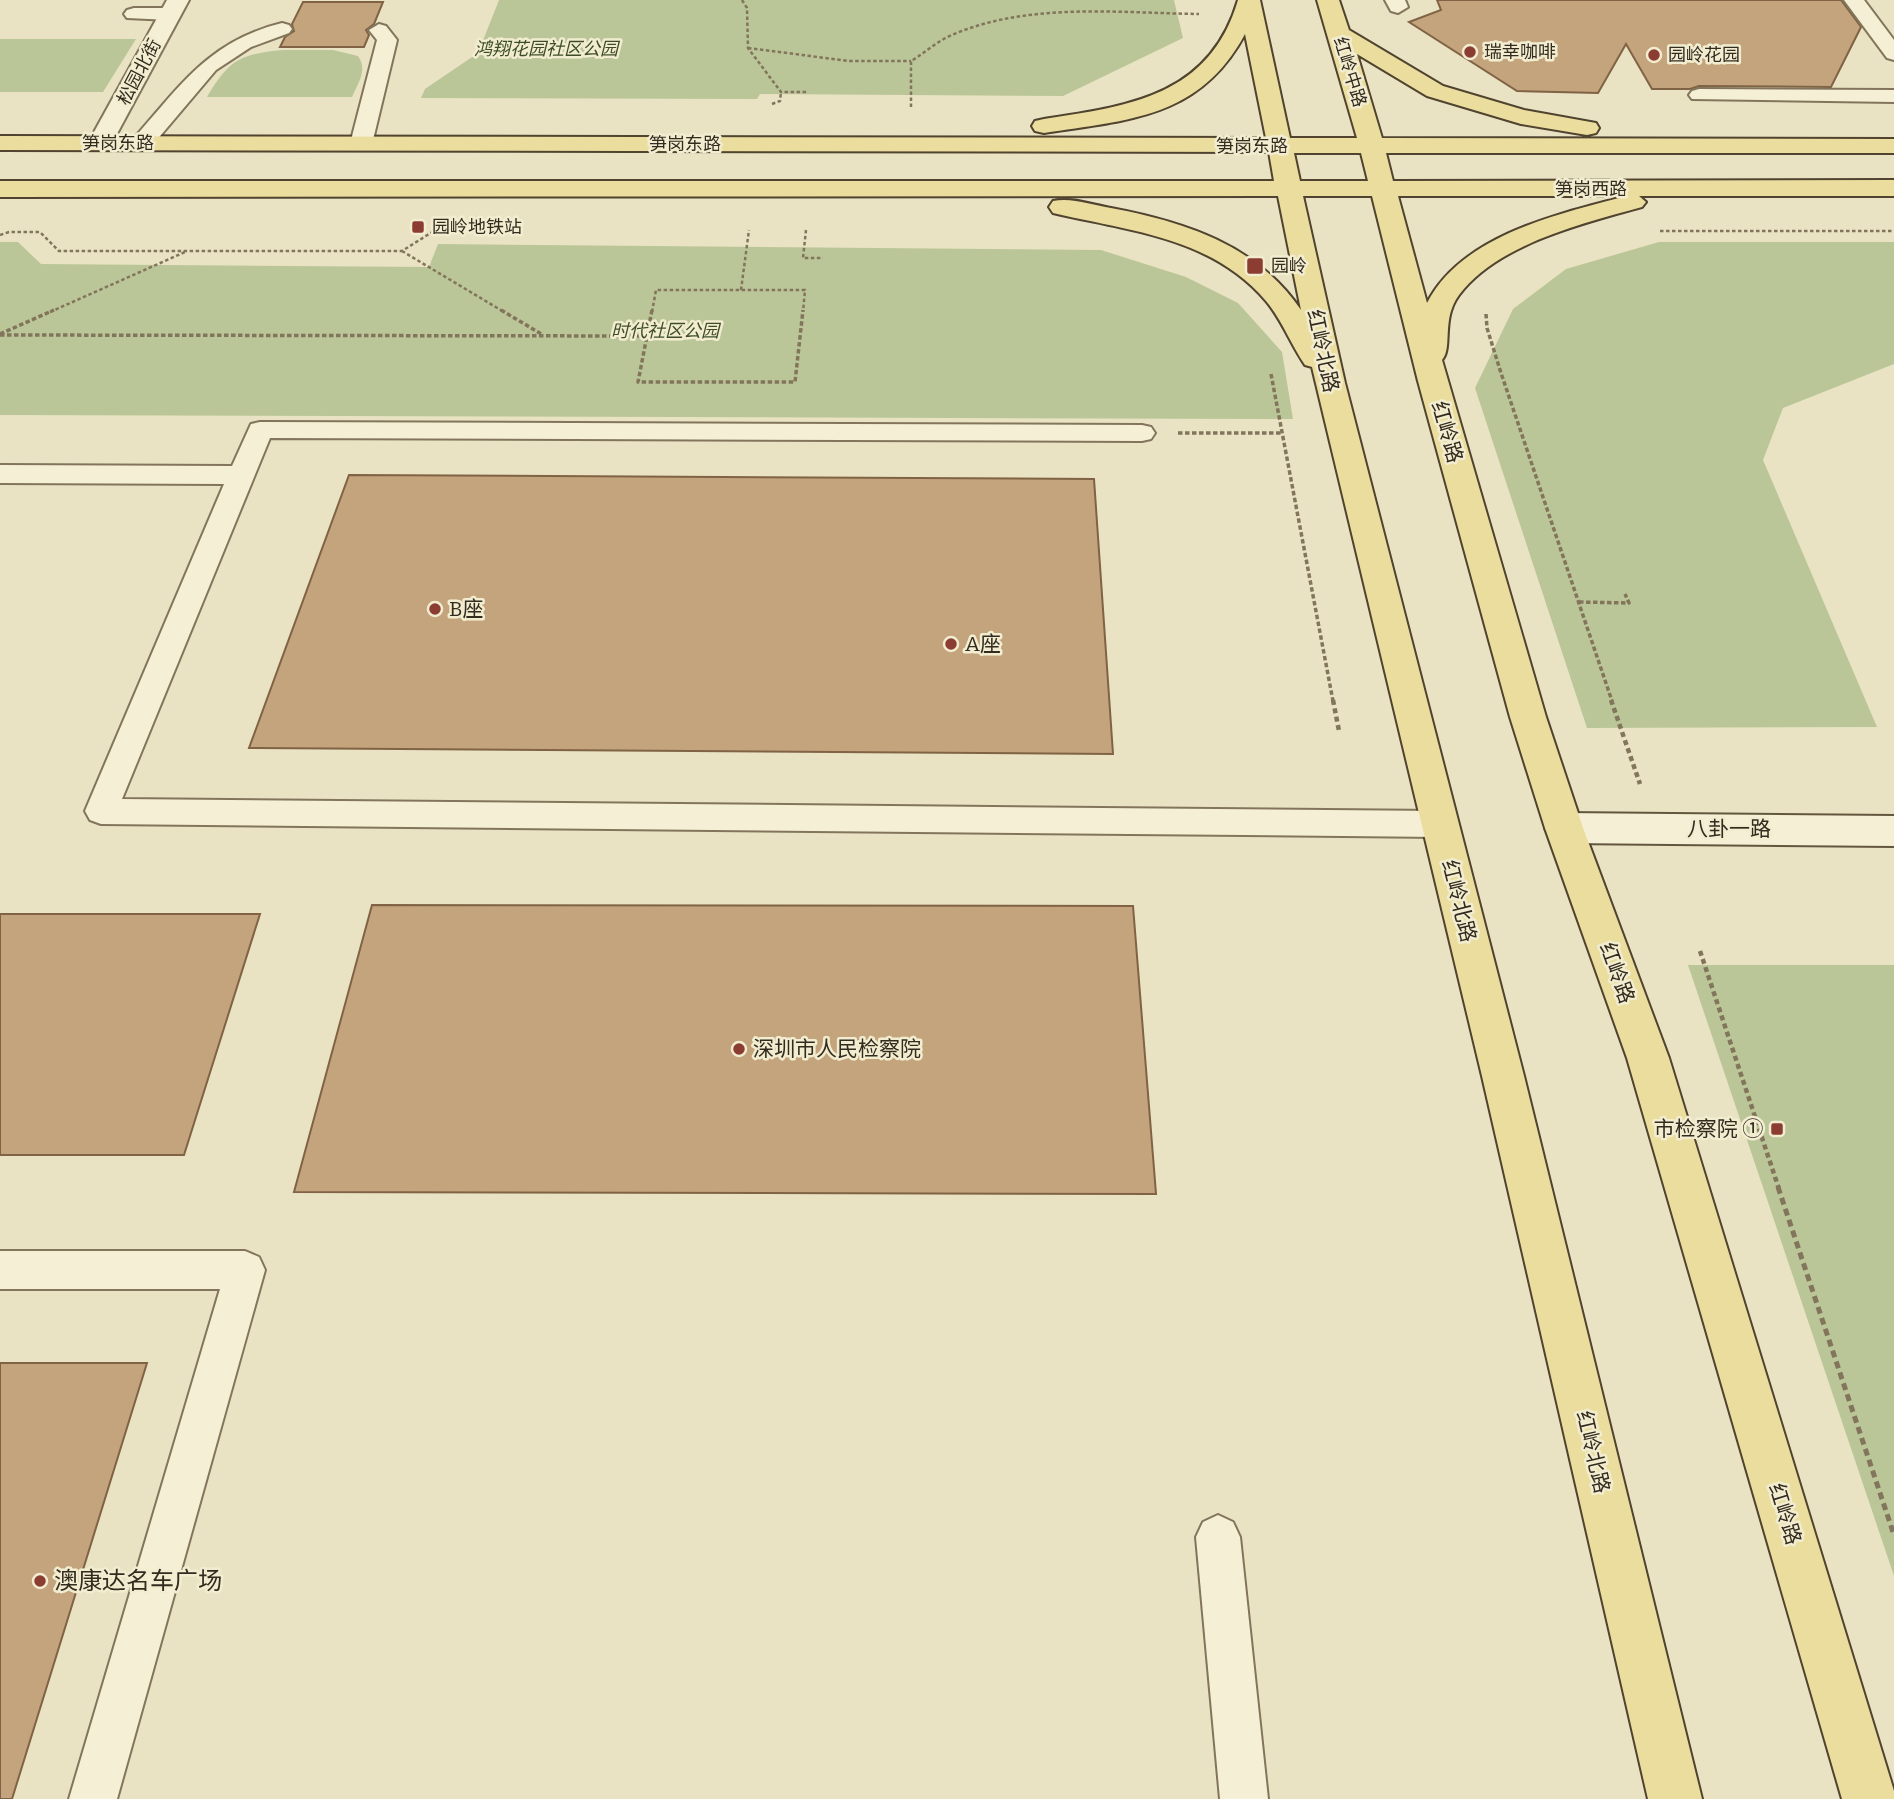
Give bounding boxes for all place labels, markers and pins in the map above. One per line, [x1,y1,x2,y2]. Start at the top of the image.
place label: 瑞幸咖啡 [1484,41,1556,63]
marker: 瑞幸咖啡 [1462,44,1478,60]
place label: 园岭花园 [1668,44,1740,66]
marker: 园岭花园 [1646,47,1662,63]
place label: 园岭地铁站 [432,216,522,238]
marker: 园岭地铁站 [410,219,426,235]
place label: 园岭 [1271,255,1307,277]
marker: 园岭 [1245,256,1265,276]
place label: B座 [449,596,484,622]
marker: B座 [427,601,443,617]
place label: A座 [965,631,1001,657]
marker: A座 [943,636,959,652]
place label: 深圳市人民检察院 [753,1036,921,1062]
marker: 深圳市人民检察院 [731,1041,747,1057]
place label: 市检察院 ① [1654,1116,1763,1142]
marker: 市检察院 ① [1769,1121,1785,1137]
place label: 澳康达名车广场 [54,1567,222,1595]
marker: 澳康达名车广场 [32,1573,48,1589]

